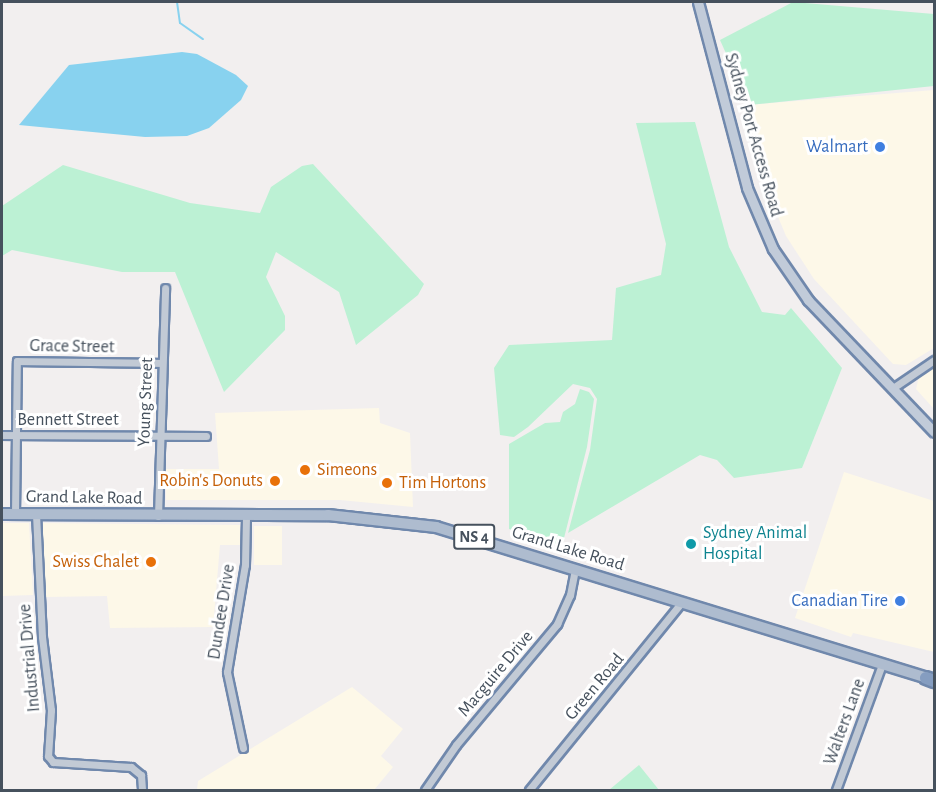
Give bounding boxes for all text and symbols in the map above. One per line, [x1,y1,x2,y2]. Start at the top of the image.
street label: Sydney Port Access Road [719,51,787,219]
place label: Walmart [806,136,868,158]
marker: Walmart [873,140,887,154]
street label: Grace Street [29,335,115,359]
street label: Young Street [134,357,158,447]
street label: Bennett Street [17,409,119,431]
place label: Simeons [317,459,377,481]
marker: Simeons [298,463,312,477]
place label: Robin's Donuts [159,470,263,492]
place label: Tim Hortons [399,472,486,494]
marker: Robin's Donuts [268,474,282,488]
marker: Tim Hortons [380,476,394,490]
street label: Grand Lake Road [26,486,142,510]
street label: Grand Lake Road [509,522,627,576]
place label: Sydney Animal Hospital [703,523,807,566]
road number: NS 4 [453,524,495,550]
marker: Sydney Animal Hospital [684,537,698,551]
place label: Swiss Chalet [53,551,139,573]
marker: Swiss Chalet [144,555,158,569]
street label: Dundee Drive [204,563,240,661]
place label: Canadian Tire [792,590,888,612]
marker: Canadian Tire [893,594,907,608]
street label: Industrial Drive [15,603,45,713]
street label: Macguire Drive [454,626,538,722]
street label: Green Road [561,649,629,725]
street label: Walters Lane [819,676,871,768]

